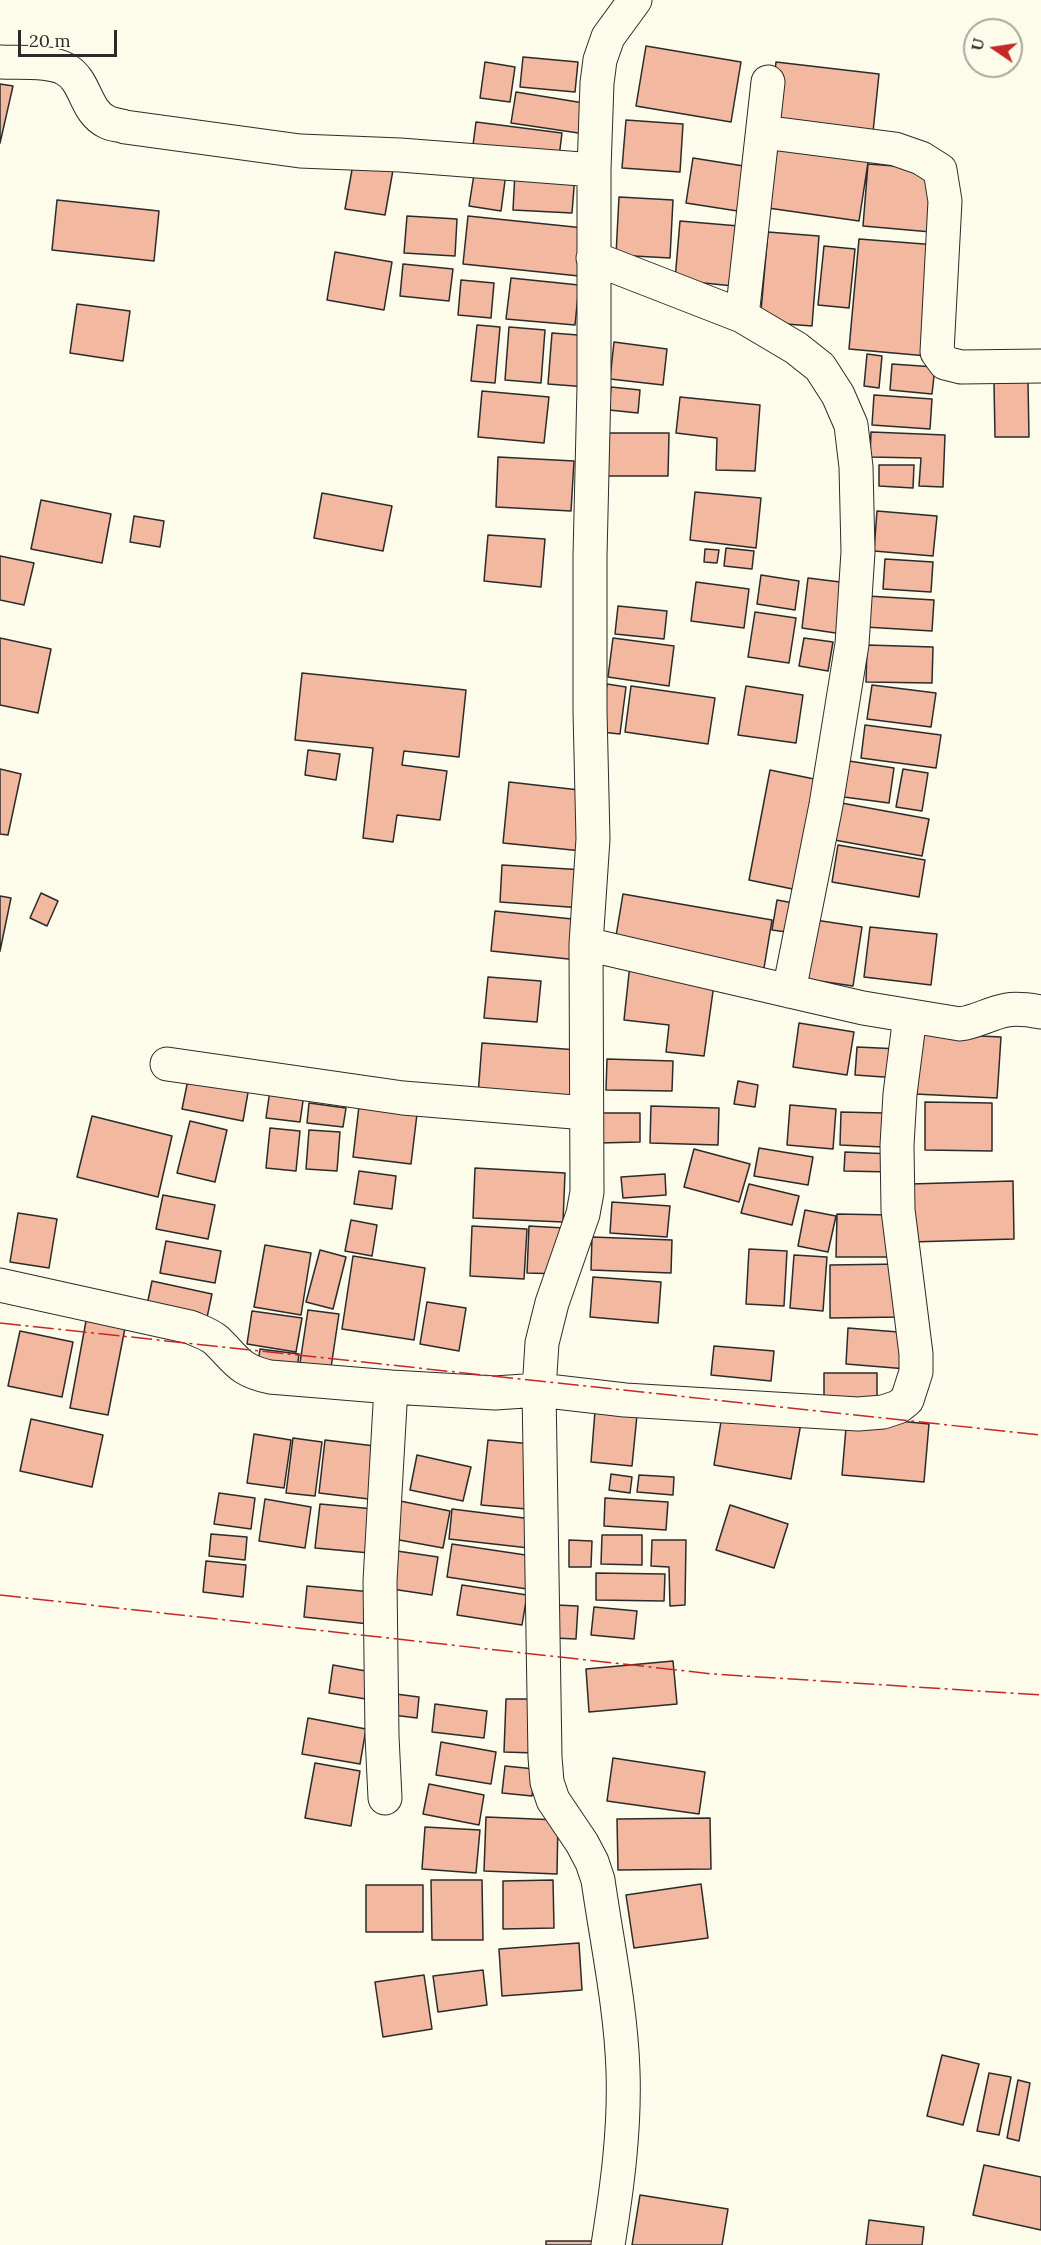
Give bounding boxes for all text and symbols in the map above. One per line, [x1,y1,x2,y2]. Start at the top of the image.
scale bar [21,18,120,56]
north arrow [963,18,1023,78]
text: 20 m [29,29,71,52]
text: U [966,36,989,53]

